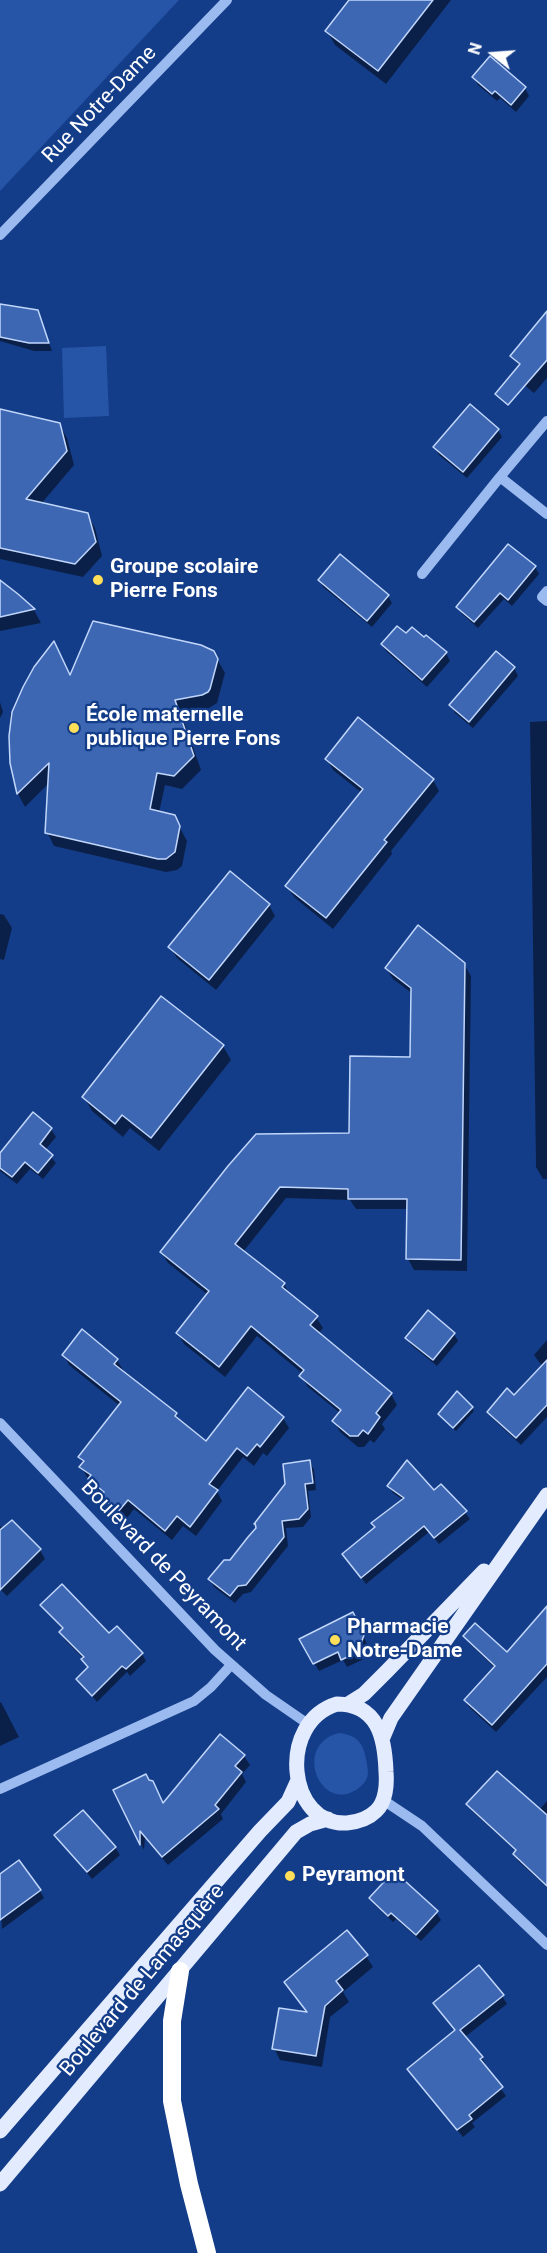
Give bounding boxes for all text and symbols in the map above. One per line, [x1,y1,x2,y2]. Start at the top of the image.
north arrow [463,24,523,84]
text: N [465,40,486,57]
street label: Rue Notre-Dame [38,41,162,169]
place label: Groupe scolaire Pierre Fons [110,555,258,605]
marker: Groupe scolaire Pierre Fons [91,573,105,587]
place label: École maternelle publique Pierre Fons [86,703,281,753]
marker: École maternelle publique Pierre Fons [67,721,81,735]
street label: Boulevard de Peyramont [75,1475,251,1657]
place label: Pharmacie Notre-Dame [347,1615,462,1665]
marker: Pharmacie Notre-Dame [328,1633,342,1647]
place label: Peyramont [302,1863,405,1889]
marker: Peyramont [283,1869,297,1883]
street label: Boulevard de Lamasquère [55,1880,231,2082]

